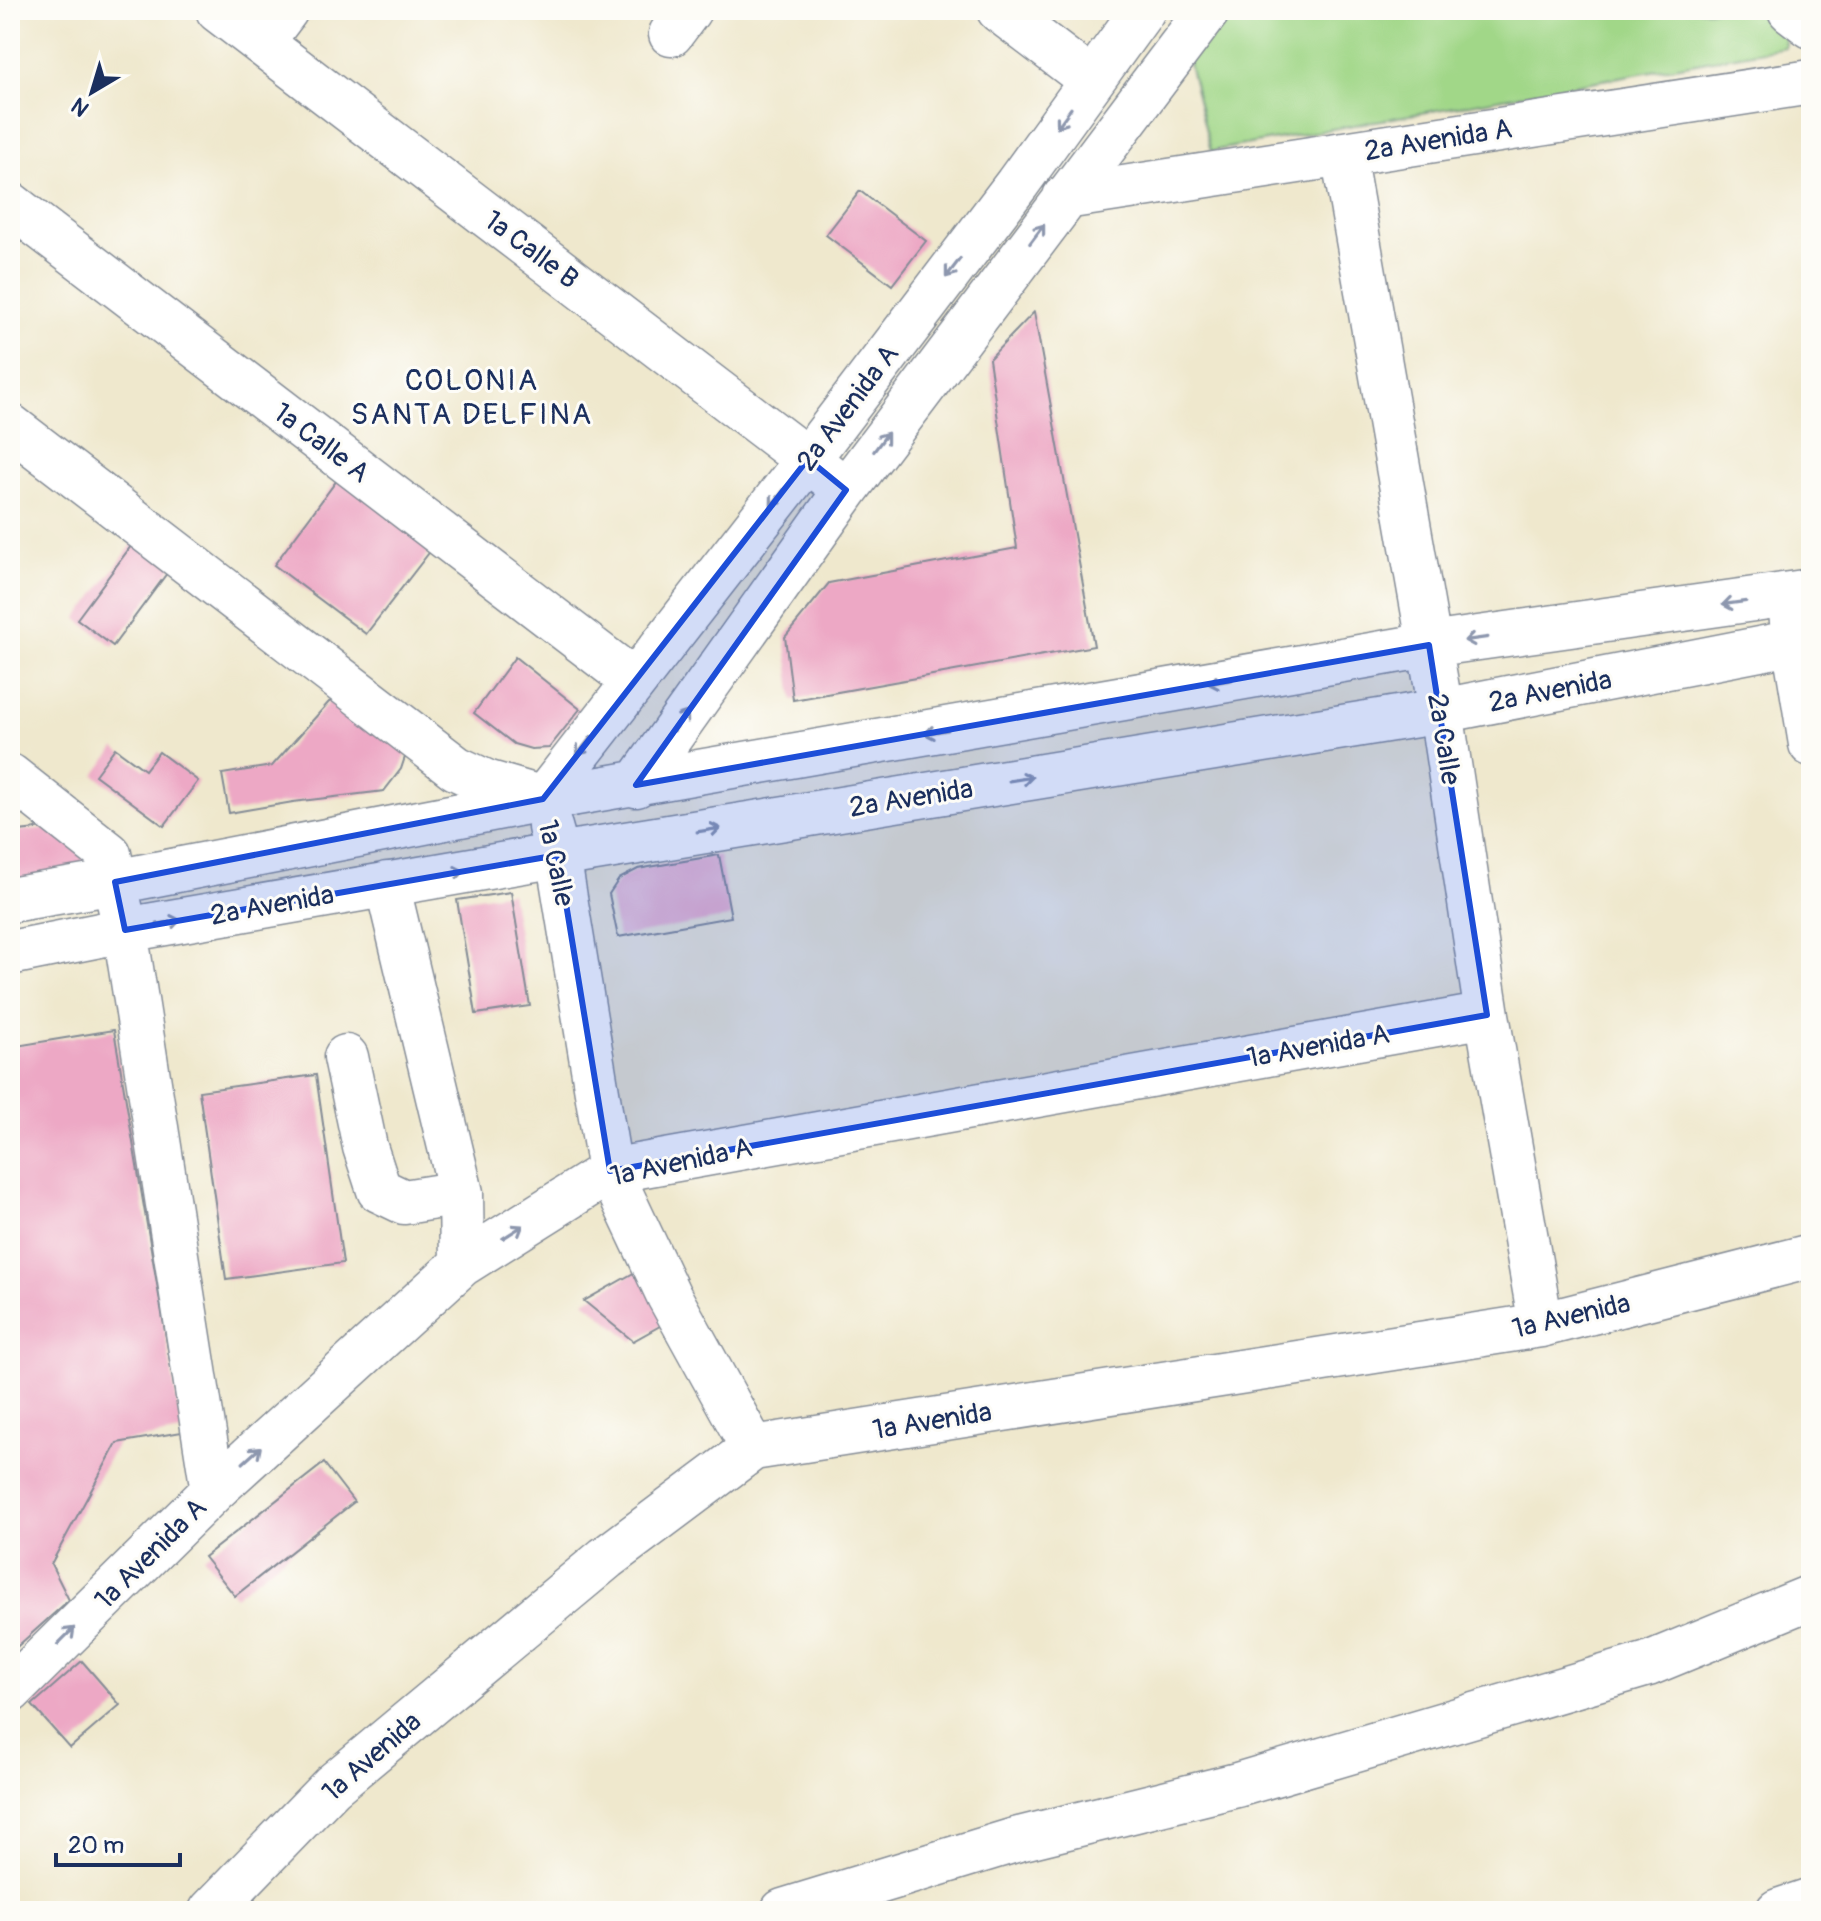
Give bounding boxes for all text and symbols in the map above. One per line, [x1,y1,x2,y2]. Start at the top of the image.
north arrow [52,52,132,132]
text: N [66,91,95,123]
one-way arrow [1056,107,1073,128]
street label: 2a Avenida A [1362,112,1515,169]
street label: 1a Calle B [477,203,585,297]
one-way arrow [1029,224,1046,245]
one-way arrow [944,257,961,278]
street label: 2a Avenida A [789,338,907,478]
district label: COLONIA SANTA DELFINA [351,362,593,433]
street label: 1a Calle A [266,396,376,491]
one-way arrow [873,432,890,453]
one-way arrow [769,486,787,507]
one-way arrow [1722,596,1747,611]
one-way arrow [1464,632,1489,647]
street label: 2a Avenida [1486,662,1615,721]
one-way arrow [1208,676,1233,691]
street label: 2a Calle [1419,691,1468,788]
one-way arrow [673,711,689,733]
one-way arrow [924,725,950,740]
one-way arrow [575,735,592,756]
street label: 2a Avenida [847,771,976,826]
one-way arrow [1008,771,1033,786]
street label: 1a Calle [529,817,582,910]
one-way arrow [696,822,721,837]
one-way arrow [440,865,465,880]
street label: 2a Avenida [208,877,337,934]
one-way arrow [156,914,181,929]
street label: 1a Avenida A [1244,1017,1392,1076]
street label: 1a Avenida A [607,1130,755,1195]
one-way arrow [501,1224,524,1240]
street label: 1a Avenida [1509,1286,1634,1347]
street label: 1a Avenida [870,1395,994,1448]
one-way arrow [242,1446,262,1465]
street label: 1a Avenida A [88,1491,214,1617]
one-way arrow [55,1627,75,1647]
street label: 1a Avenida [315,1705,429,1810]
scale bar [56,1817,180,1867]
text: 20 m [68,1831,124,1860]

